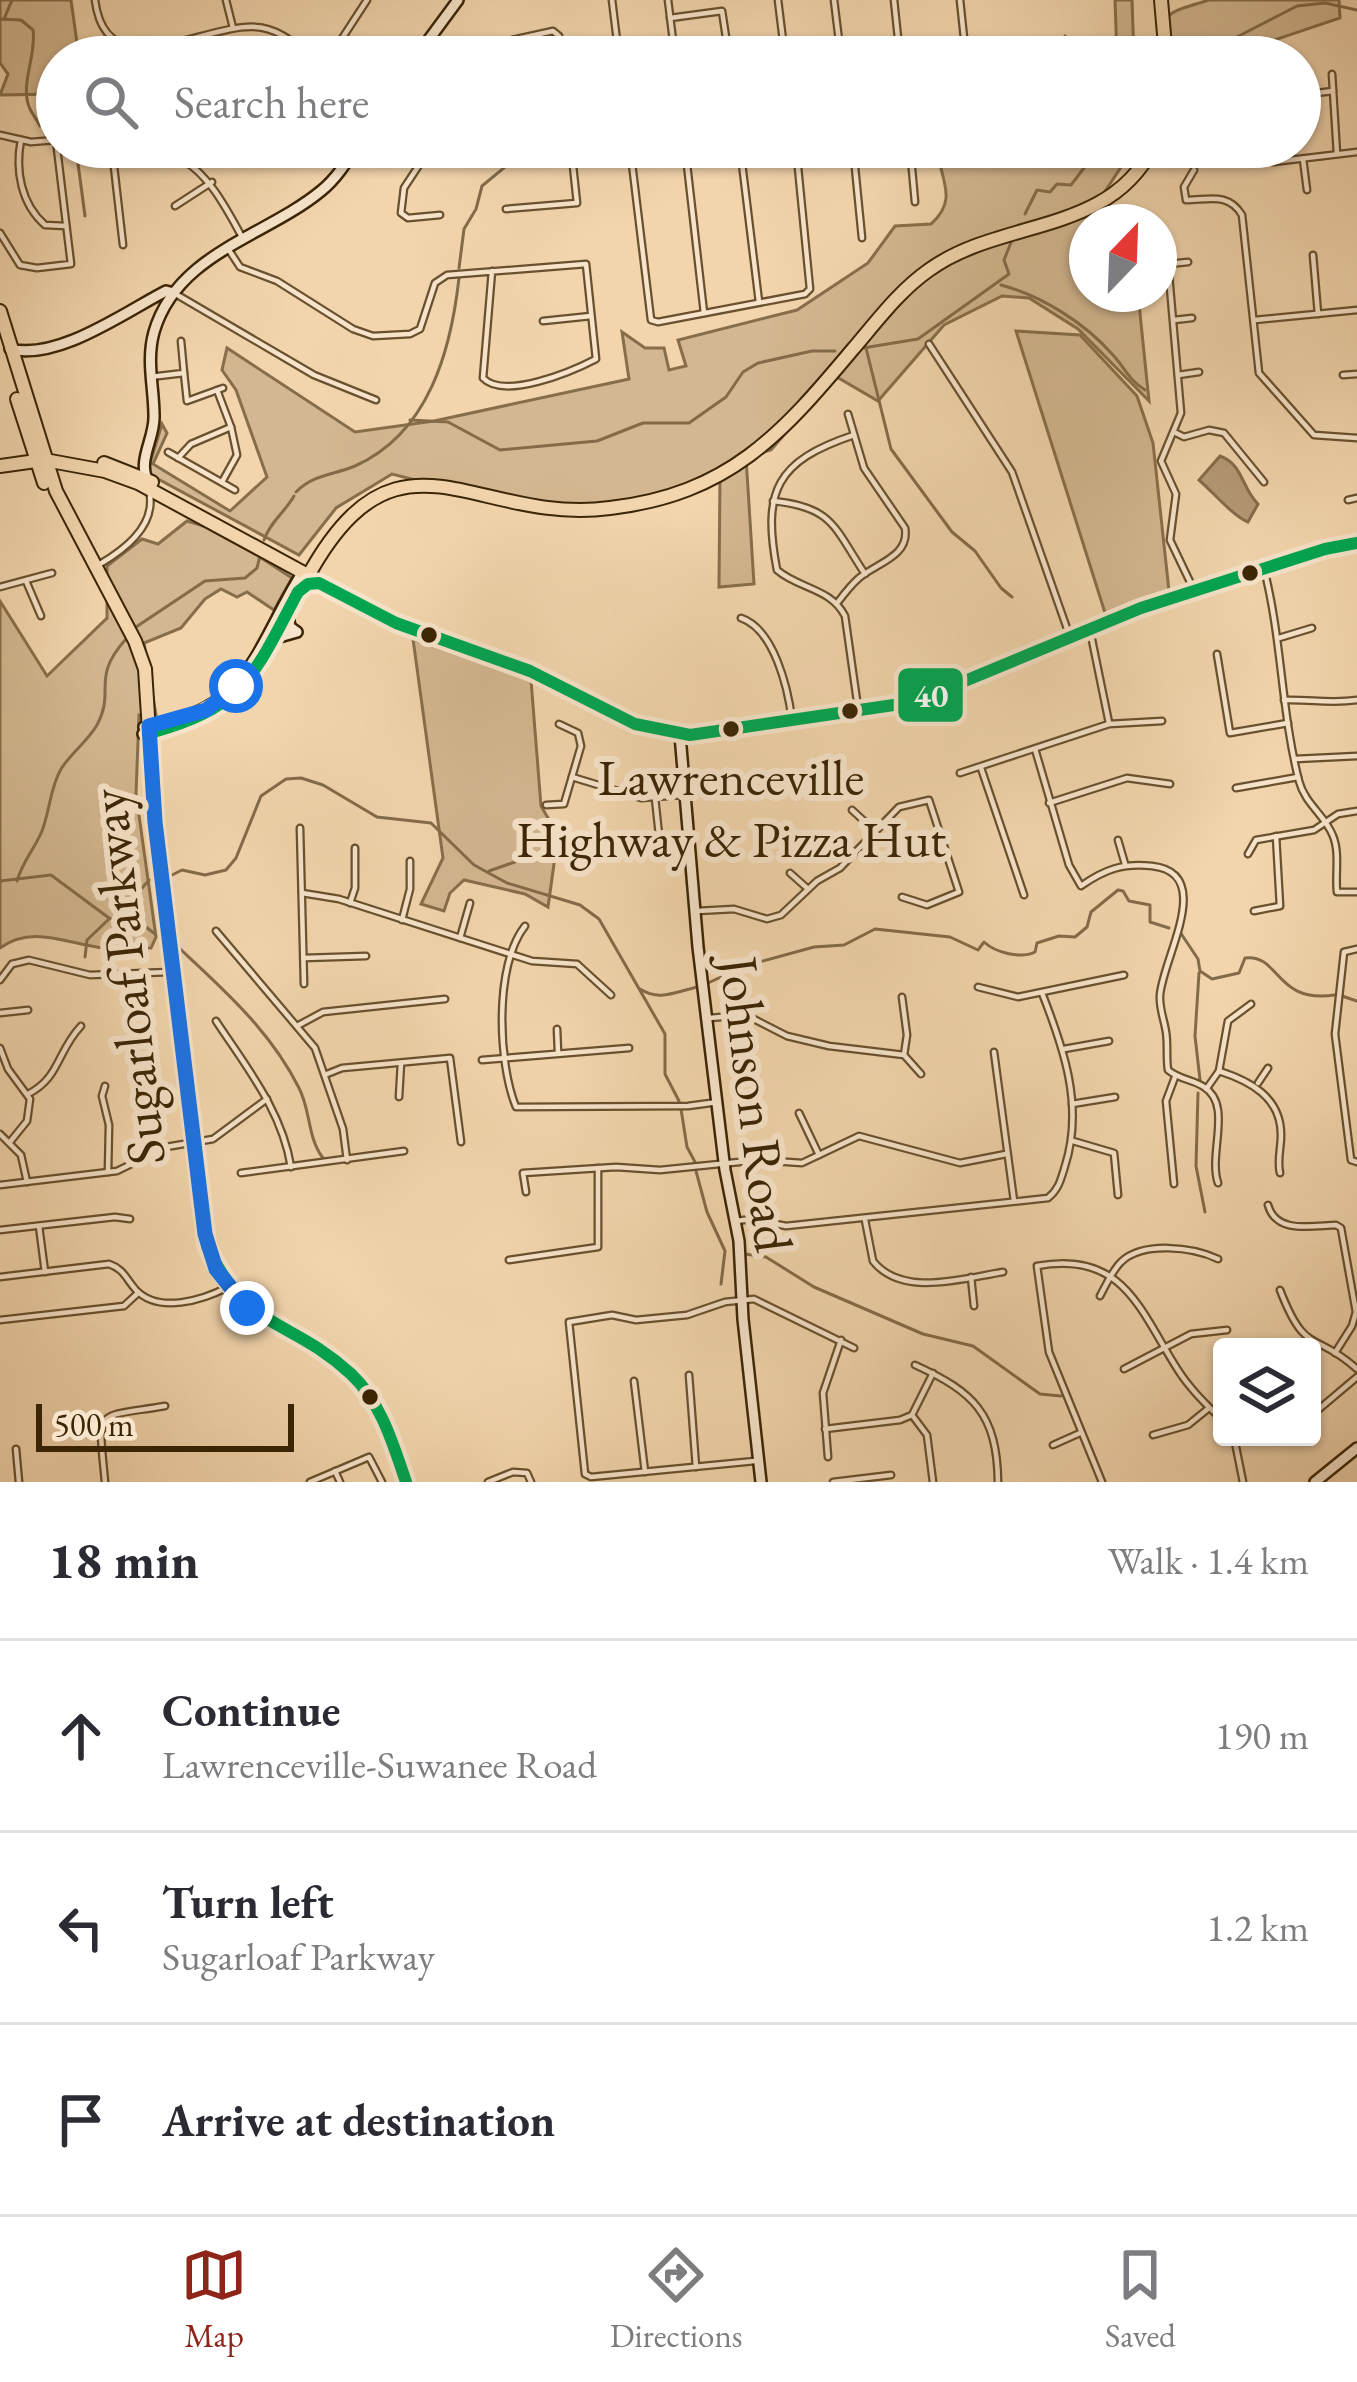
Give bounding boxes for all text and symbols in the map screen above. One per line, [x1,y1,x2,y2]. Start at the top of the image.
search box [36,36,1321,168]
icon: search [78,69,144,135]
text: Search here [174,73,369,131]
north arrow [1069,204,1177,312]
unlabelled marker [1239,562,1261,584]
unlabelled marker [418,624,440,646]
route start [209,659,263,713]
line badge: 40 [896,666,965,724]
text: 40 [914,674,948,717]
unlabelled marker [839,700,861,722]
marker: Lawrenceville Highway & Pizza Hut [720,718,742,740]
place label: Lawrenceville Highway & Pizza Hut [516,744,946,872]
street label: Sugarloaf Parkway [71,785,181,1168]
street label: Johnson Road [704,948,810,1256]
route end [220,1281,274,1335]
map controls [1213,1338,1321,1446]
button: layers [1213,1338,1321,1446]
unlabelled marker [359,1386,381,1408]
scale bar [36,1398,294,1451]
text: 500 m [54,1403,134,1446]
text: 18 min [48,1527,199,1593]
text: Walk · 1.4 km [1108,1535,1309,1586]
text: Continue [162,1681,340,1739]
icon: ahead [48,1703,114,1769]
text: 190 m [1215,1710,1309,1761]
text: Lawrenceville-Suwanee Road [162,1739,597,1790]
text: Turn left [162,1873,334,1931]
icon: left [48,1895,114,1961]
text: 1.2 km [1206,1902,1309,1953]
text: Sugarloaf Parkway [162,1931,435,1982]
icon: arrive [48,2087,114,2153]
text: Arrive at destination [162,2091,555,2149]
tab: Map [181,2242,247,2357]
tab: Directions [610,2242,743,2357]
tab: Saved [1105,2242,1176,2357]

